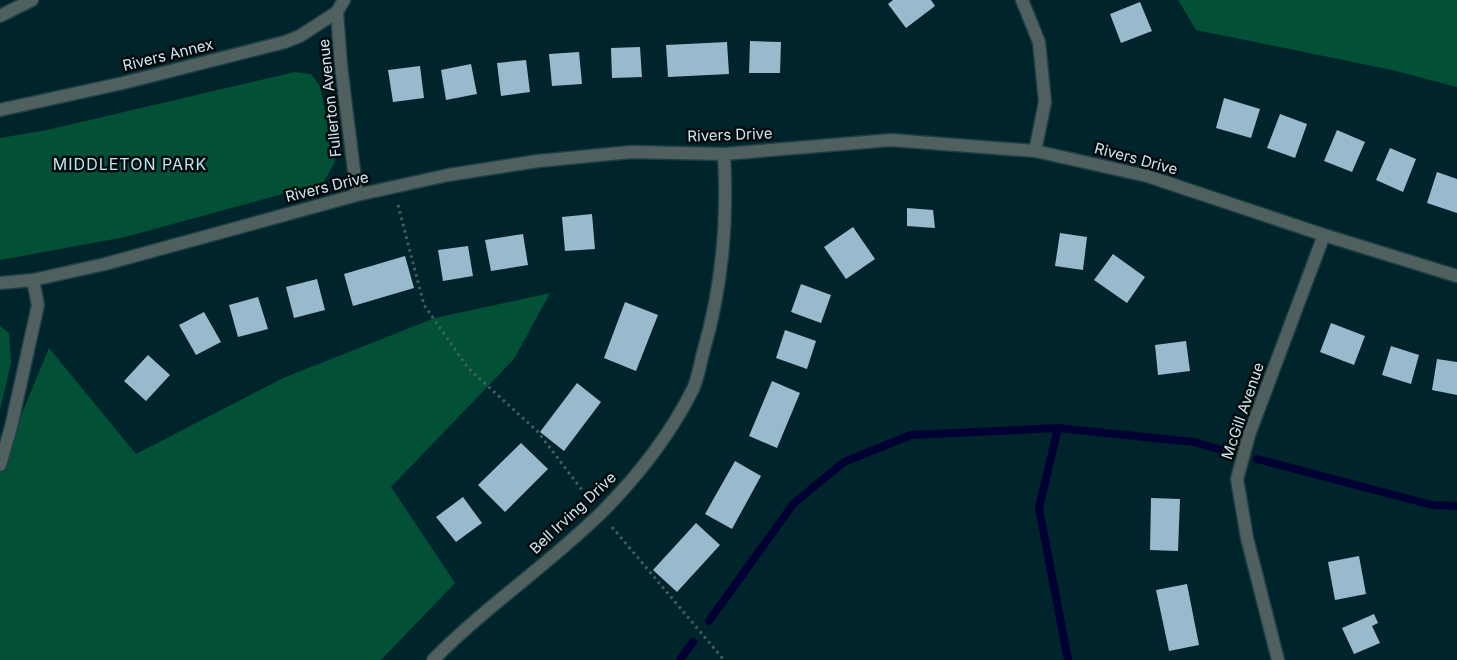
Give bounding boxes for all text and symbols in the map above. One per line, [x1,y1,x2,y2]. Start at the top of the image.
street label: Rivers Annex [121,34,215,75]
street label: Fullerton Avenue [314,38,345,158]
street label: Rivers Drive [687,124,773,145]
street label: Rivers Drive [1093,138,1180,179]
district label: MIDDLETON PARK [53,154,207,174]
street label: Rivers Drive [283,167,371,206]
street label: McGill Avenue [1217,360,1268,462]
street label: Bell Irving Drive [525,468,620,558]

